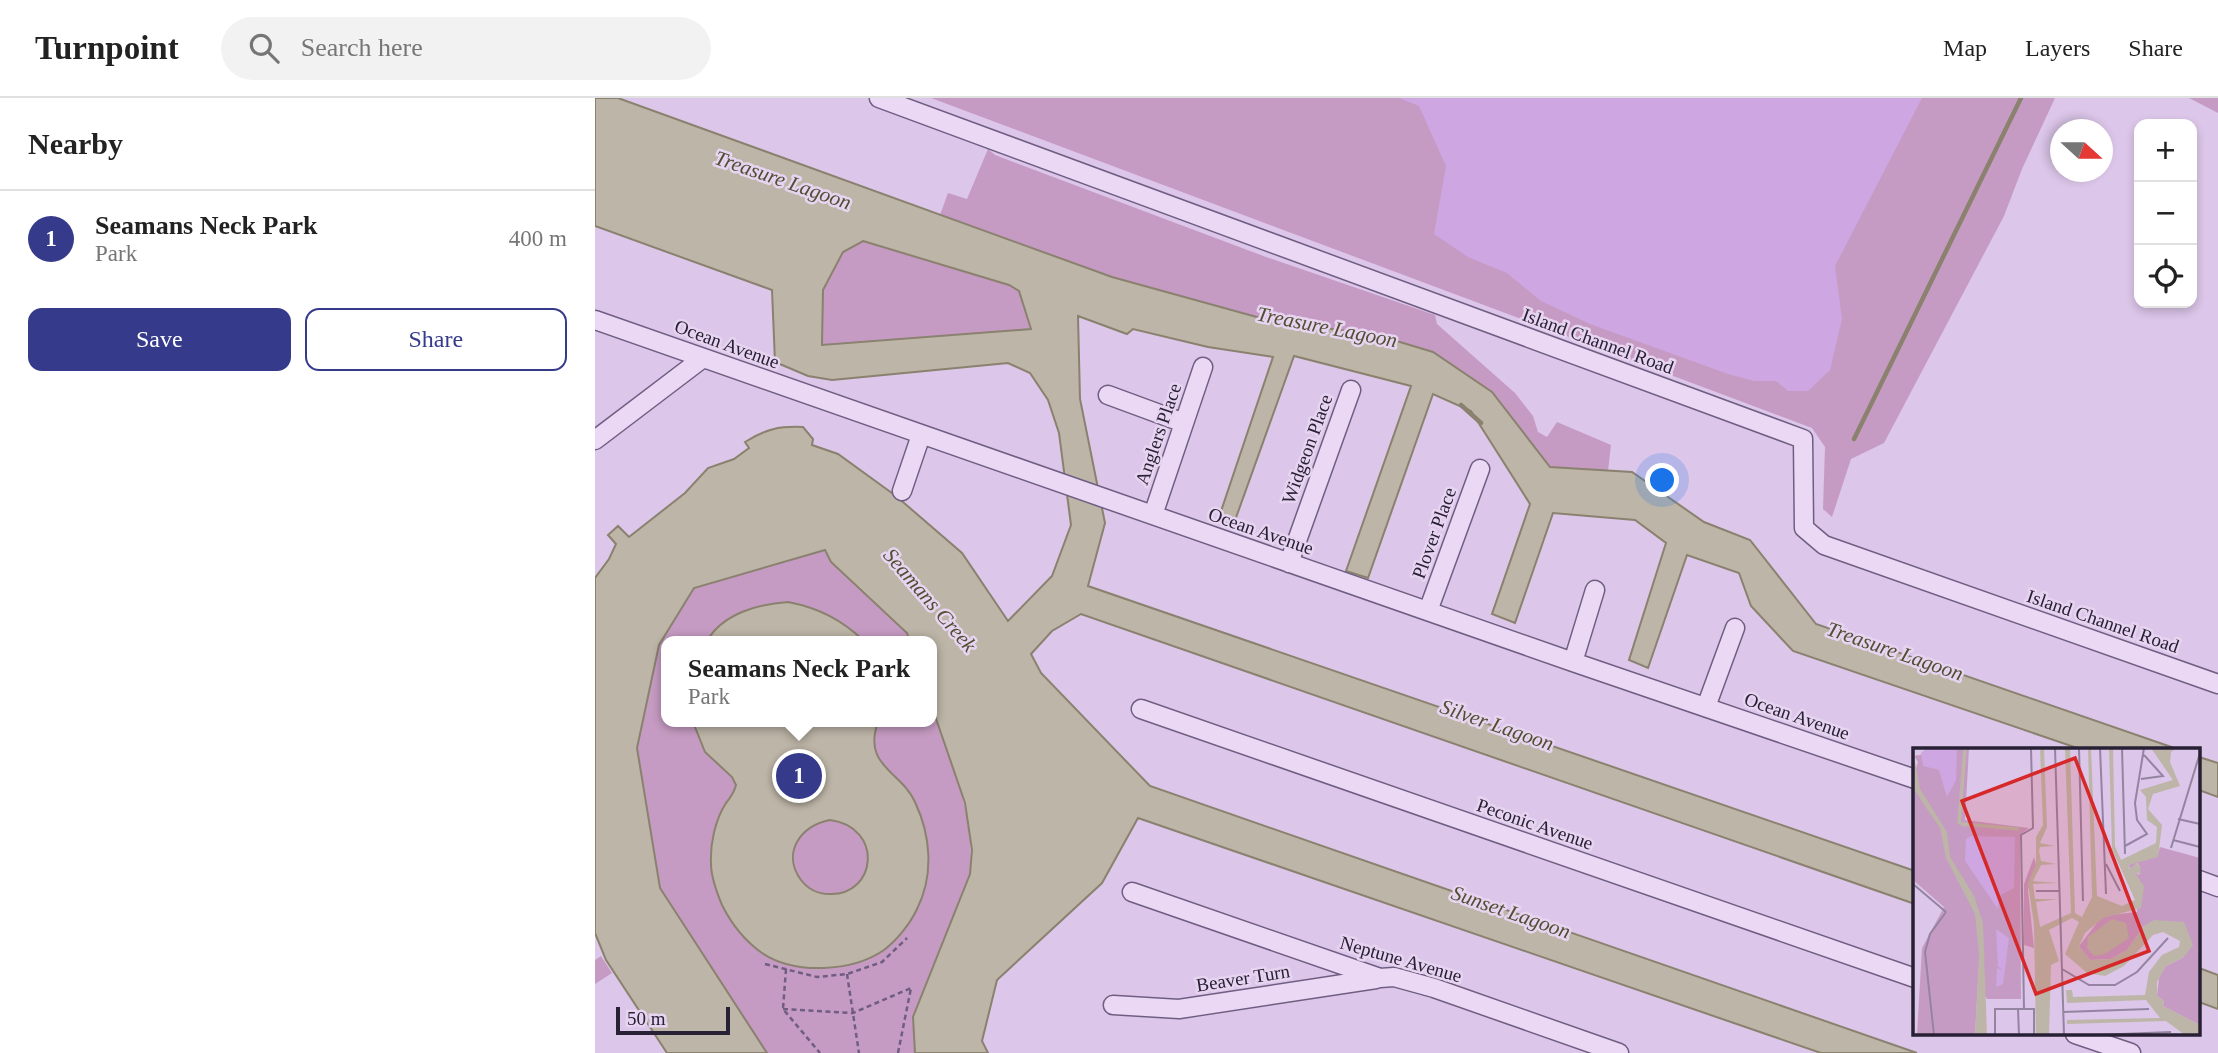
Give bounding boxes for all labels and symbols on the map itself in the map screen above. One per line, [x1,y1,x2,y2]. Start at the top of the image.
north arrow [2050,119,2113,182]
water label: Treasure Lagoon [712,145,854,215]
water label: Treasure Lagoon [1255,302,1399,352]
street label: Island Channel Road [1520,304,1677,378]
street label: Ocean Avenue [672,315,782,373]
street label: Anglers Place [1131,380,1185,488]
street label: Widgeon Place [1278,391,1336,507]
your location [1645,463,1679,497]
street label: Plover Place [1408,485,1460,581]
street label: Ocean Avenue [1206,503,1316,559]
water label: Seamans Creek [879,543,982,657]
street label: Island Channel Road [2024,585,2182,657]
water label: Treasure Lagoon [1824,616,1966,686]
street label: Ocean Avenue [1742,688,1852,744]
water label: Silver Lagoon [1437,694,1557,756]
inset map [1913,748,2200,1035]
pin: 1 [776,750,822,802]
street label: Peconic Avenue [1474,794,1596,854]
water label: Sunset Lagoon [1448,880,1574,944]
street label: Neptune Avenue [1338,932,1464,986]
street label: Beaver Turn [1195,960,1292,996]
scale bar [616,1004,730,1036]

